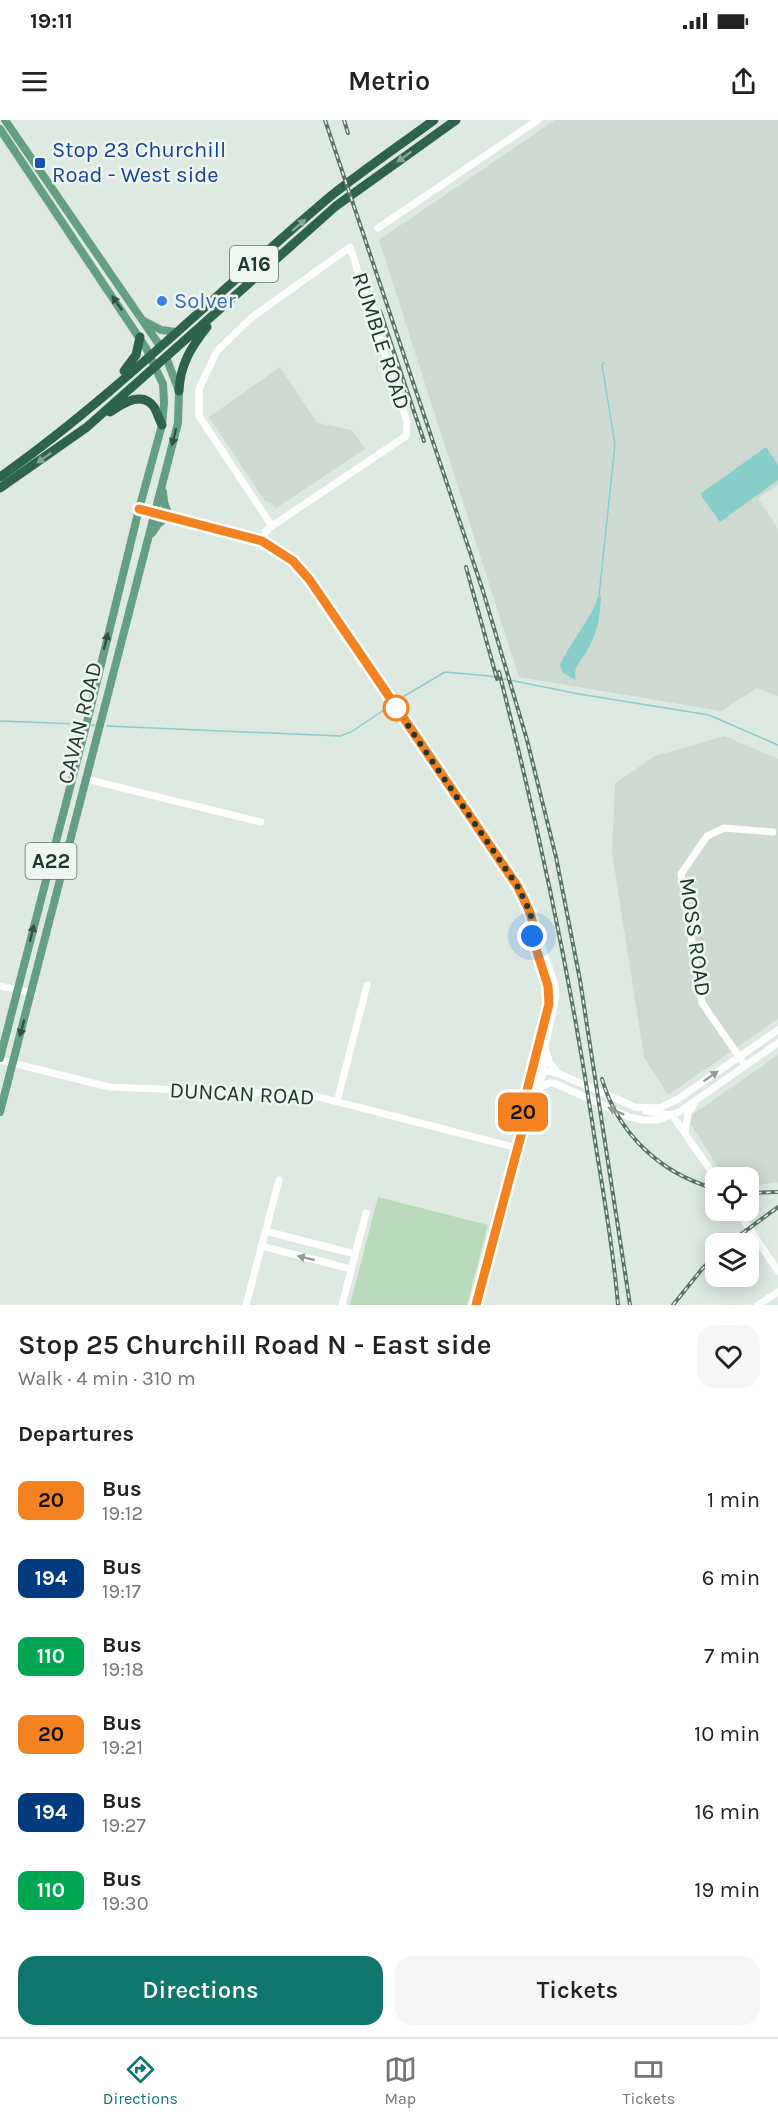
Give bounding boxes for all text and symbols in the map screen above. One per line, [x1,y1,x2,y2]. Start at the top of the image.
text: 19:11 [30,8,73,34]
icon: menu [18,65,51,98]
text: Metrio [348,65,430,97]
icon: share [727,65,760,98]
place label: Stop 23 Churchill Road - West side [52,137,226,188]
one-way arrow [396,151,412,163]
marker: Stop 23 Churchill Road - West side [33,156,47,170]
one-way arrow [291,218,307,231]
road number: A16 [230,246,278,282]
street label: RUMBLE ROAD [347,269,415,413]
place label: Solver [174,288,236,314]
marker: Solver [155,294,169,308]
one-way arrow [112,295,123,311]
one-way arrow [169,428,179,447]
one-way arrow [36,452,52,464]
one-way arrow [102,632,112,650]
street label: CAVAN ROAD [52,659,108,787]
unlabelled marker [383,695,409,721]
road number: A22 [26,843,76,879]
street label: MOSS ROAD [674,876,716,998]
your location [517,921,547,951]
one-way arrow [28,924,37,942]
one-way arrow [17,1019,27,1037]
one-way arrow [703,1070,719,1082]
street label: DUNCAN ROAD [169,1077,315,1111]
line badge: 20 [496,1092,550,1132]
text: 20 [510,1100,536,1124]
one-way arrow [607,1106,625,1116]
map controls [705,1167,759,1287]
button: locate [705,1167,759,1221]
button: layers [705,1233,759,1287]
one-way arrow [297,1252,315,1262]
button: heart [697,1325,760,1388]
text: Stop 25 Churchill Road N - East side [18,1328,492,1361]
text: Walk · 4 min · 310 m [18,1367,196,1390]
text: Departures [18,1421,134,1447]
text: Bus [102,1476,142,1502]
text: 1 min [707,1487,760,1513]
text: 20 [38,1488,64,1512]
text: 19:12 [102,1502,143,1525]
text: Bus [102,1554,142,1580]
text: 6 min [702,1565,760,1591]
text: 194 [35,1566,67,1590]
text: 19:17 [102,1580,141,1603]
text: Bus [102,1632,142,1658]
text: 7 min [704,1643,760,1669]
text: 110 [37,1644,65,1668]
text: 19:18 [102,1658,144,1681]
text: Bus [102,1710,142,1736]
text: 10 min [694,1721,760,1747]
text: 20 [38,1722,64,1746]
text: 19:21 [102,1736,143,1759]
text: Bus [102,1788,142,1814]
text: 16 min [694,1799,760,1825]
text: 194 [35,1800,67,1824]
text: 19:27 [102,1814,146,1837]
text: Bus [102,1866,142,1892]
text: 19 min [694,1877,760,1903]
text: 110 [37,1878,65,1902]
text: 19:30 [102,1892,149,1915]
button: Directions [18,1956,383,2025]
button: Tickets [395,1956,760,2025]
tab: Directions [103,2053,178,2108]
tab: Map [384,2053,417,2108]
tab: Tickets [622,2053,675,2108]

